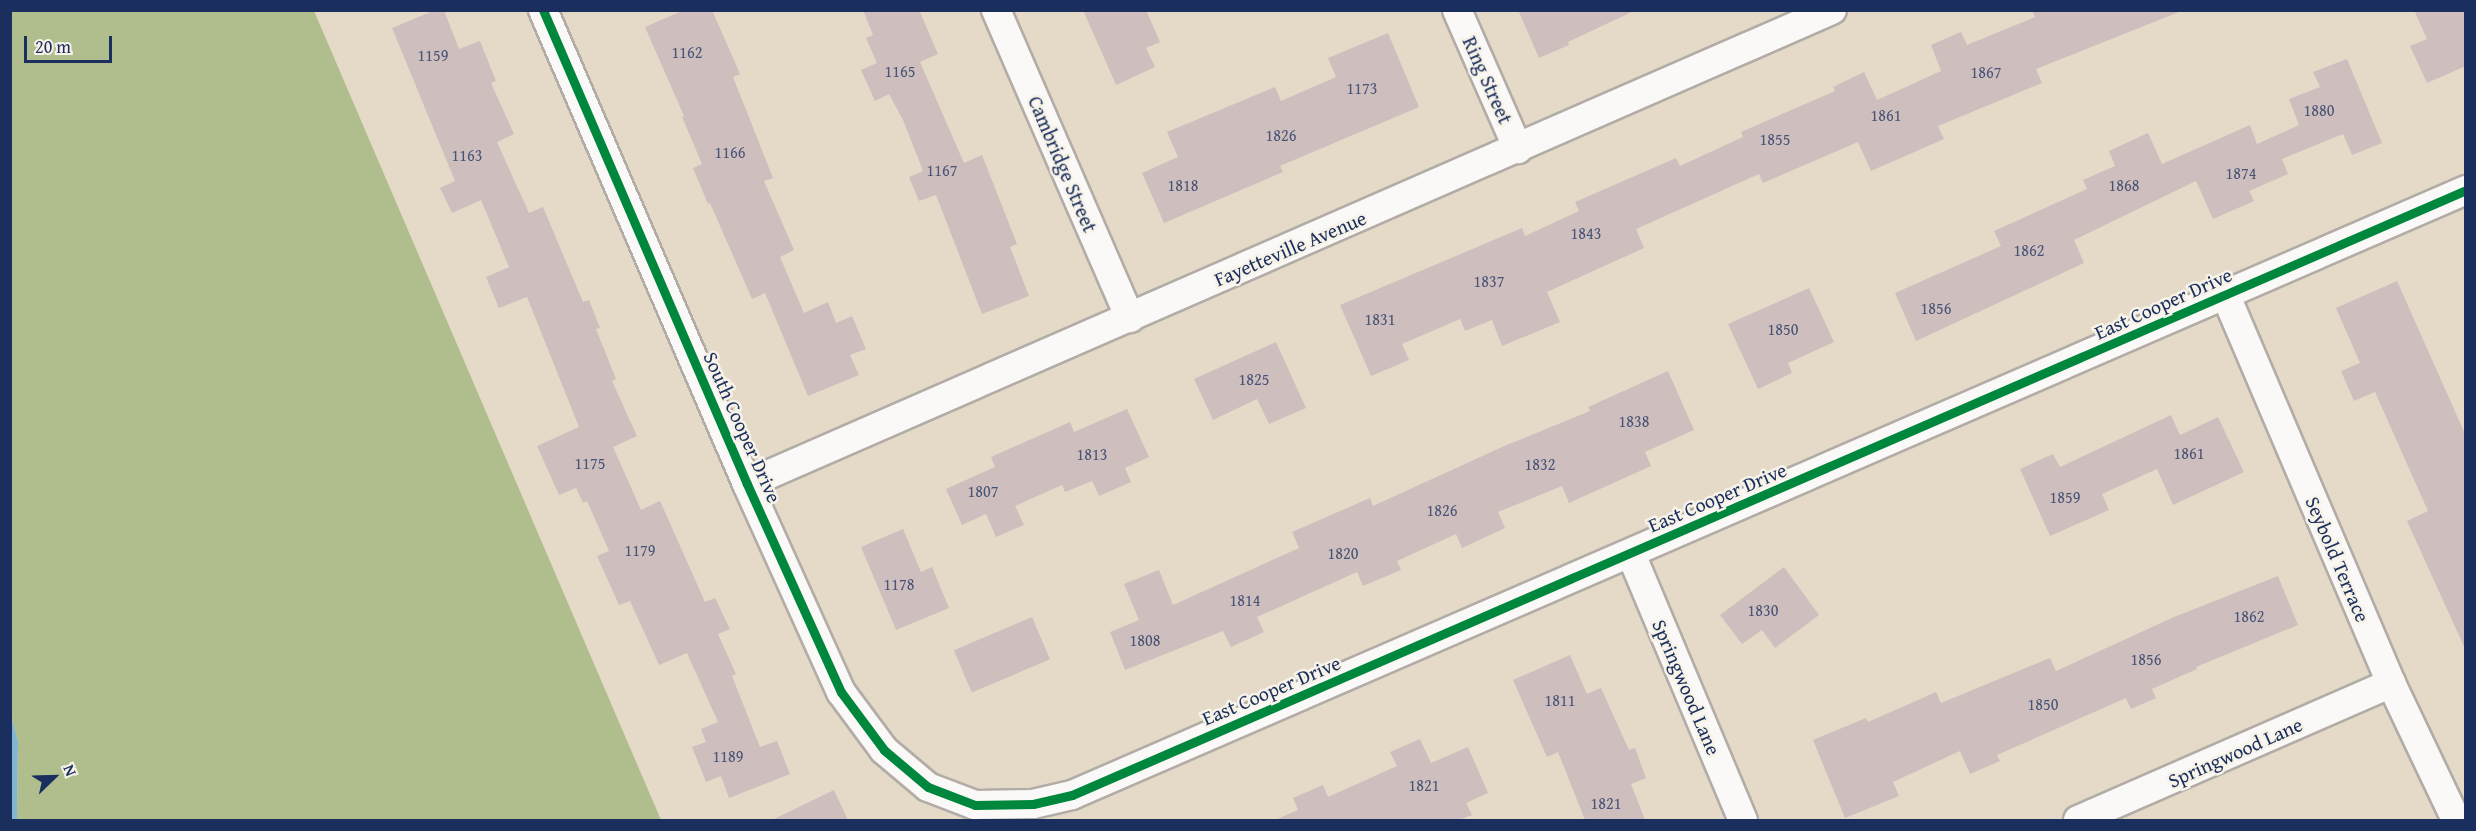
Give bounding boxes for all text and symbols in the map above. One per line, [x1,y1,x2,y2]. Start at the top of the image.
scale bar [27,24,116,62]
street label: Ring Street [1458,32,1518,128]
text: 20 m [35,33,71,60]
house number: 1162 [672,42,702,62]
house number: 1159 [418,45,448,65]
house number: 1165 [885,61,915,81]
house number: 1867 [1971,62,2001,82]
house number: 1173 [1347,78,1377,98]
street label: Cambridge Street [1023,92,1103,236]
house number: 1880 [2304,100,2334,120]
house number: 1861 [1871,105,1901,125]
house number: 1826 [1266,125,1296,145]
house number: 1855 [1760,129,1790,149]
house number: 1166 [715,142,745,162]
house number: 1163 [452,145,482,165]
house number: 1167 [927,160,957,180]
house number: 1874 [2226,163,2256,183]
house number: 1818 [1168,175,1198,195]
house number: 1868 [2109,175,2139,195]
street label: Fayetteville Avenue [1210,205,1370,291]
house number: 1843 [1571,223,1601,243]
house number: 1862 [2014,240,2044,260]
street label: East Cooper Drive [2091,262,2235,344]
house number: 1837 [1474,271,1504,291]
house number: 1856 [1921,298,1951,318]
house number: 1831 [1365,309,1395,329]
house number: 1850 [1768,319,1798,339]
street label: South Cooper Drive [699,348,787,506]
house number: 1825 [1239,369,1269,389]
house number: 1838 [1619,411,1649,431]
house number: 1861 [2174,443,2204,463]
house number: 1813 [1077,444,1107,464]
house number: 1175 [575,453,605,473]
house number: 1832 [1525,454,1555,474]
street label: East Cooper Drive [1644,457,1790,537]
house number: 1807 [968,481,998,501]
house number: 1859 [2050,487,2080,507]
street label: Seybold Terrace [2301,493,2375,625]
house number: 1826 [1427,500,1457,520]
house number: 1179 [625,540,655,560]
house number: 1820 [1328,543,1358,563]
house number: 1178 [884,574,914,594]
house number: 1814 [1230,590,1260,610]
house number: 1830 [1748,600,1778,620]
house number: 1862 [2234,606,2264,626]
street label: Springwood Lane [1648,616,1726,758]
house number: 1808 [1130,630,1160,650]
house number: 1856 [2131,649,2161,669]
street label: East Cooper Drive [1198,650,1344,730]
house number: 1811 [1545,690,1575,710]
house number: 1850 [2028,694,2058,714]
street label: Springwood Lane [2164,712,2306,792]
house number: 1189 [713,746,743,766]
north arrow [24,747,84,807]
text: N [57,760,84,780]
house number: 1821 [1409,775,1439,795]
house number: 1821 [1591,793,1621,813]

